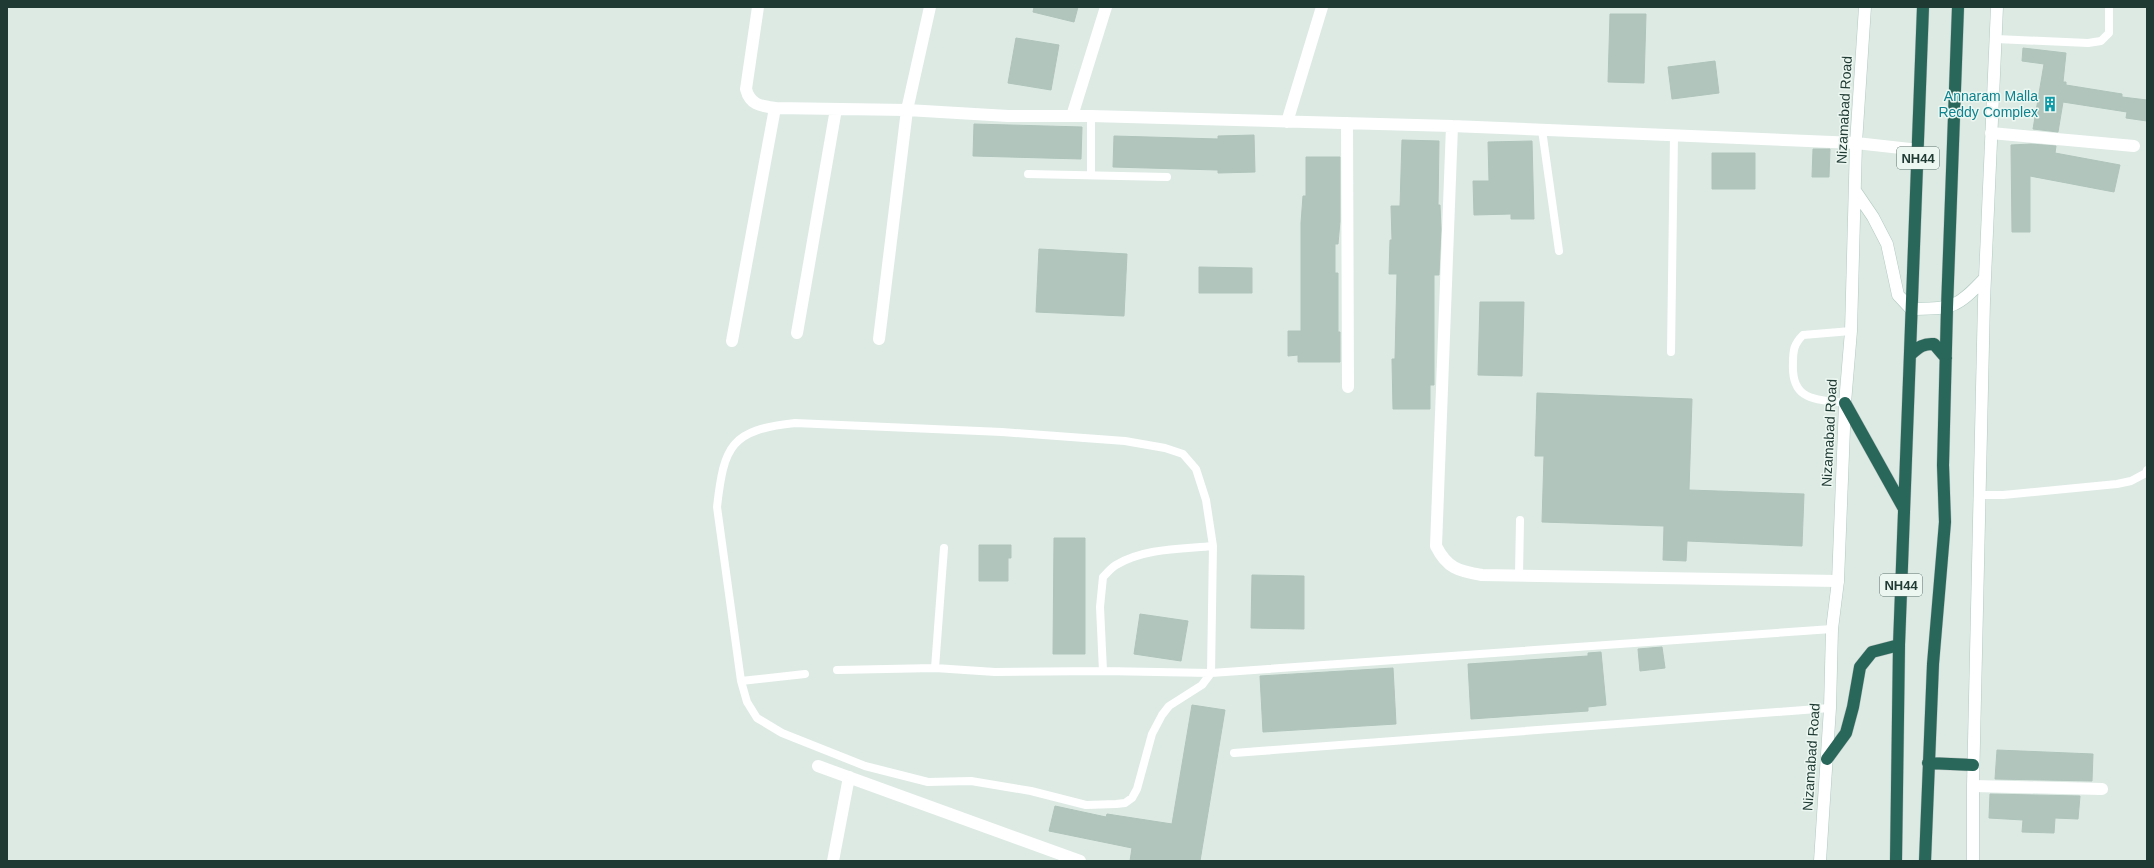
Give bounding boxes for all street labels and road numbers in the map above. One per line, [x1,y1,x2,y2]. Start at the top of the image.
street label: Nizamabad Road [1833,56,1855,164]
road number: NH44 [1897,147,1939,169]
street label: Nizamabad Road [1818,379,1840,487]
road number: NH44 [1880,574,1922,596]
street label: Nizamabad Road [1799,702,1823,812]

